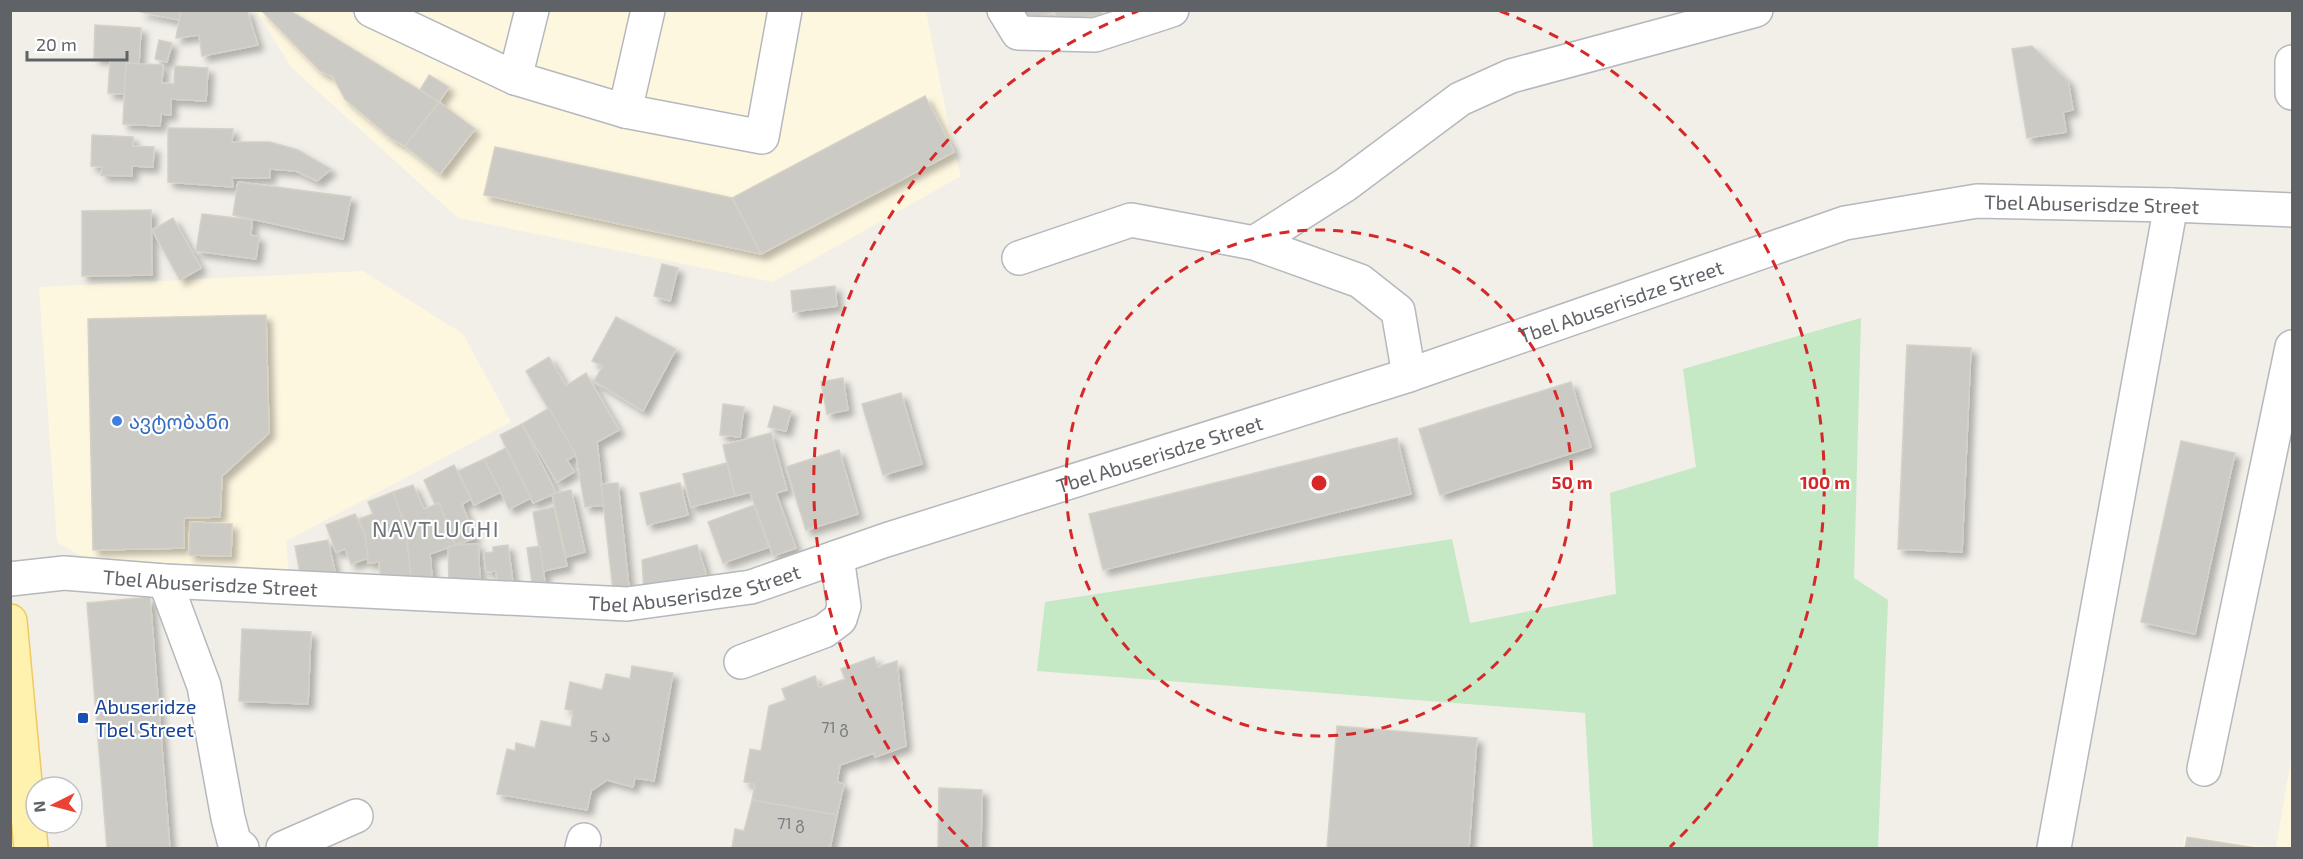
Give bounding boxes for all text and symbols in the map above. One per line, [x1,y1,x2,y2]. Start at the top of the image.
scale bar [27,24,128,62]
text: 20 m [36,33,77,55]
street label: Tbel Abuserisdze Street [1984,189,2200,218]
street label: Tbel Abuserisdze Street [1515,254,1727,348]
place label: ავტობანი [129,409,229,434]
street label: Tbel Abuserisdze Street [1053,410,1266,498]
marker: ავტობანი [110,414,124,428]
text: 50 m [1551,471,1593,493]
text: 100 m [1800,471,1850,493]
centre of rings [1309,473,1329,493]
district label: NAVTLUGHI [372,515,500,541]
street label: Tbel Abuserisdze Street [588,559,804,616]
street label: Tbel Abuserisdze Street [102,564,319,601]
place label: Abuseridze Tbel Street [95,694,197,741]
marker: Abuseridze Tbel Street [76,711,90,725]
house number: 71 გ [821,717,849,737]
house number: 5 ა [590,726,610,745]
north arrow [24,775,84,835]
text: N [29,800,49,813]
house number: 71 გ [777,813,805,833]

